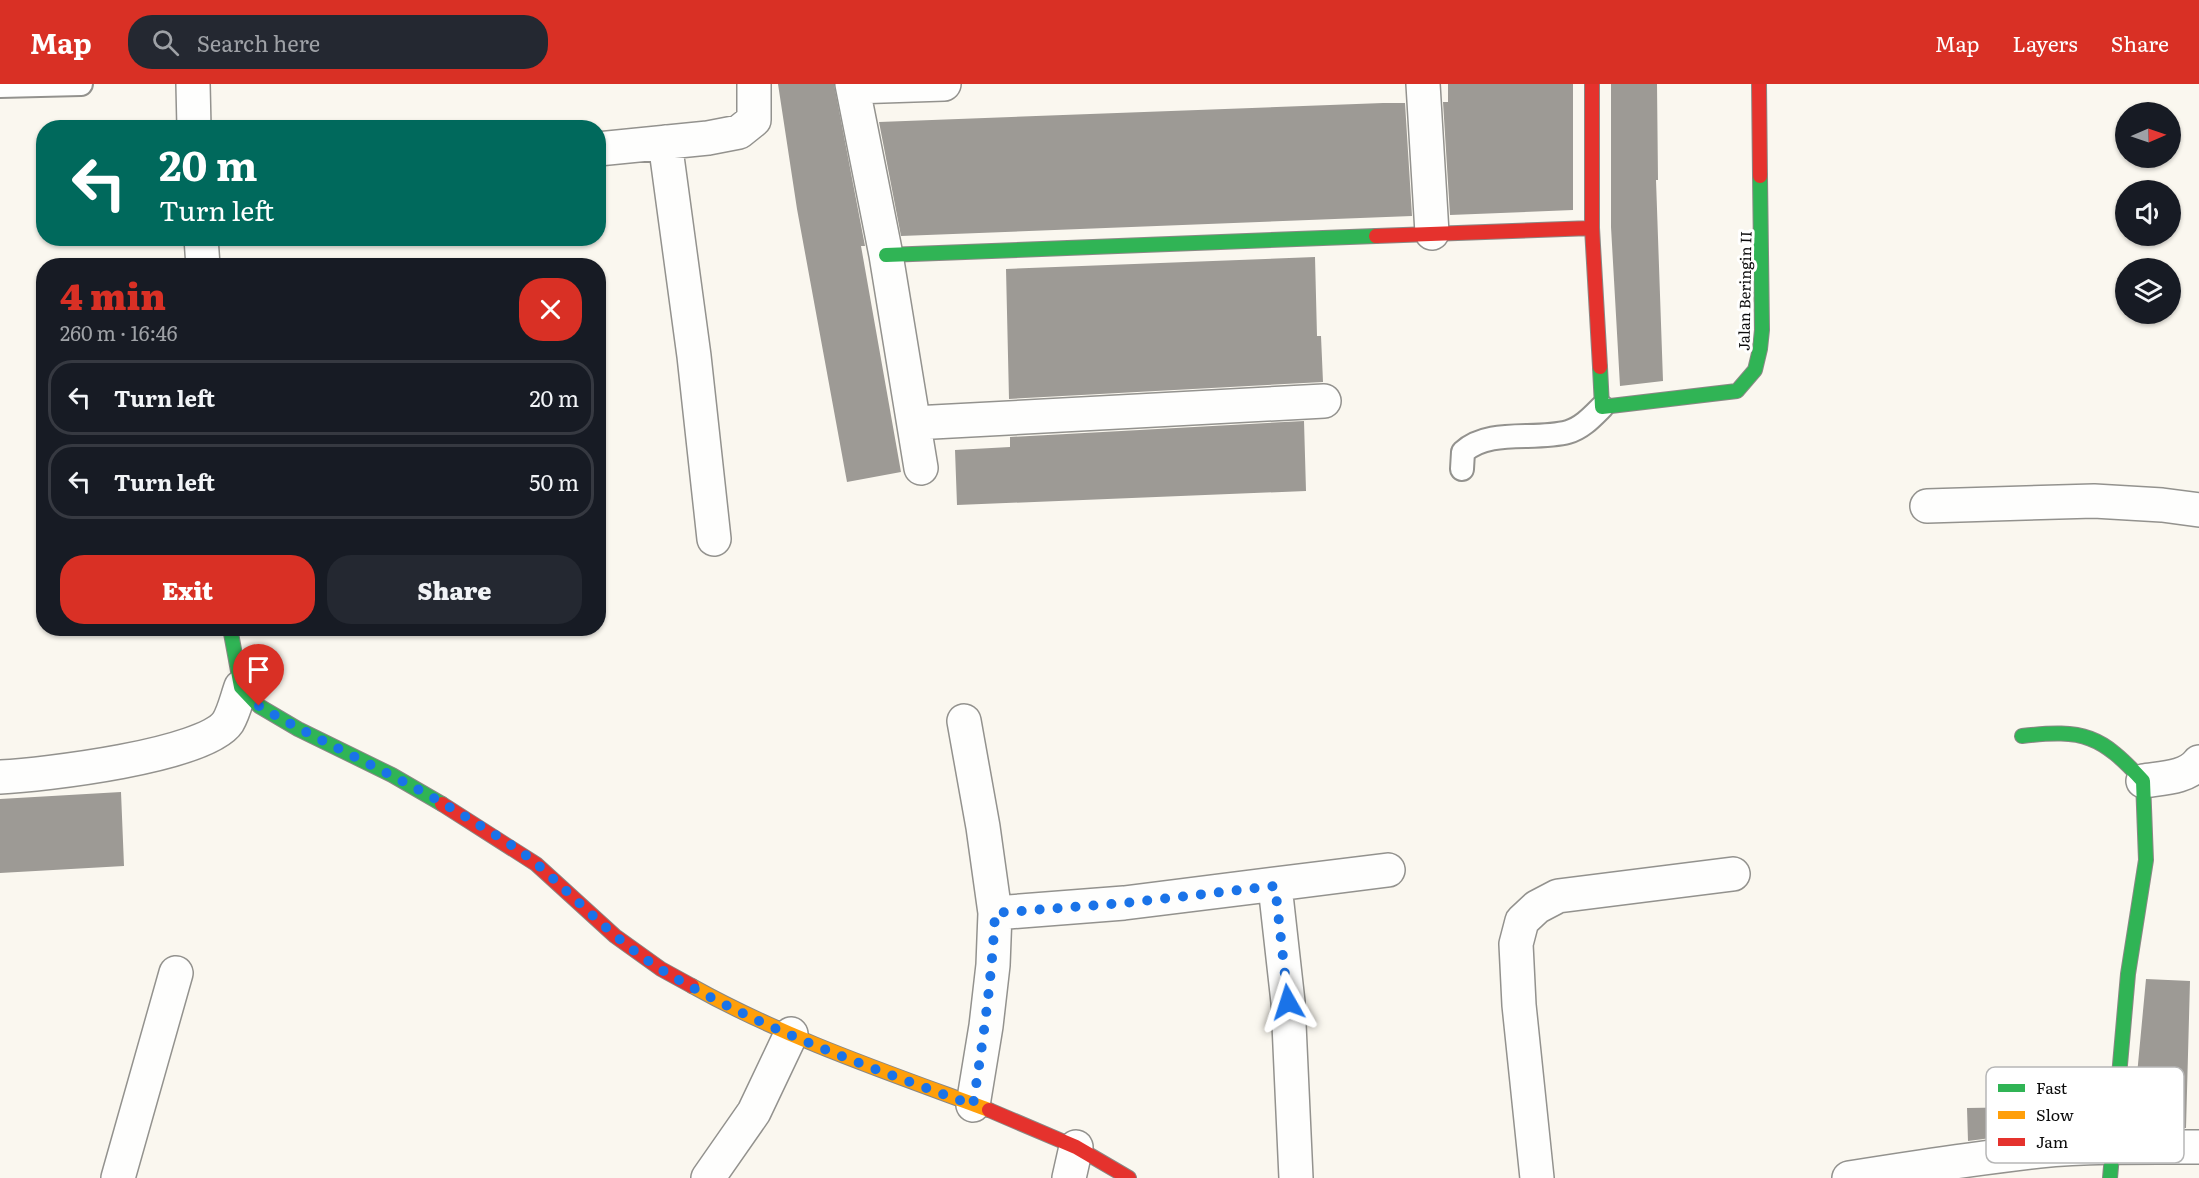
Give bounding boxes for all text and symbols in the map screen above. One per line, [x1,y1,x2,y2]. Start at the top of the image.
search box [128,15,548,69]
text: Map [30,21,92,63]
icon: search [149,26,182,59]
text: Search here [197,26,320,59]
text: Map [1935,27,1980,58]
text: Layers [2013,27,2078,58]
text: Share [2111,27,2169,58]
north arrow [2115,102,2181,168]
map controls [2115,102,2181,324]
text: 20 m [159,132,258,194]
icon: left [60,144,138,222]
button: sound [2115,180,2181,246]
text: Turn left [159,189,274,229]
street label: Jalan Beringin II [1731,231,1757,351]
button: layers [2115,258,2181,324]
text: 4 min [60,268,166,321]
button: close [519,278,582,341]
text: 260 m · 16:46 [60,317,177,347]
icon: left [63,381,96,414]
text: Turn left [114,381,215,414]
text: 20 m [529,381,579,414]
icon: left [63,465,96,498]
text: Turn left [114,465,215,498]
text: 50 m [529,465,579,498]
button: Exit [60,555,315,624]
button: Share [327,555,582,624]
pin [233,644,284,706]
icon: arrive [242,653,275,686]
position arrow [1256,970,1320,1034]
legend [1986,1067,2184,1163]
text: Fast [2036,1075,2068,1099]
text: Slow [2036,1102,2074,1126]
text: Jam [2036,1129,2069,1153]

